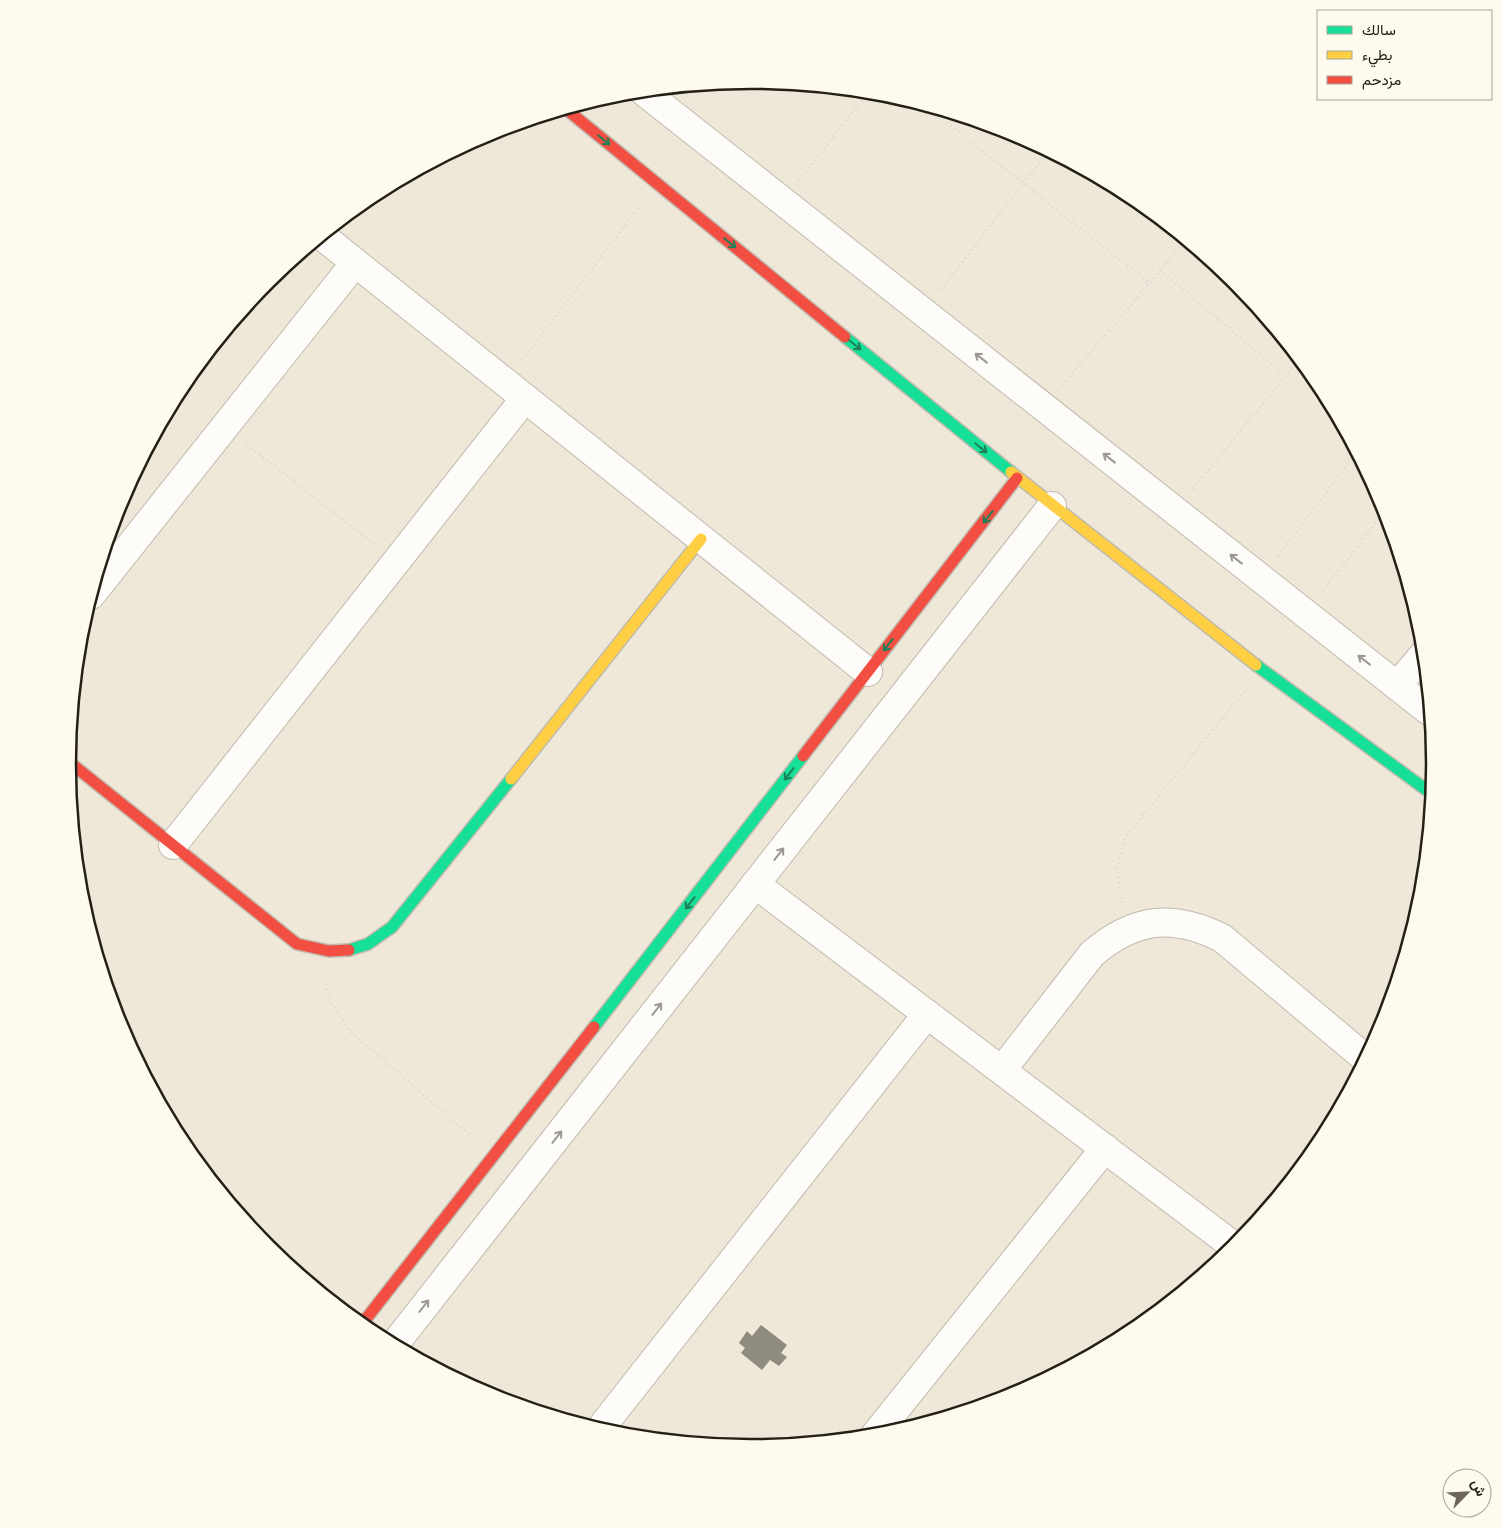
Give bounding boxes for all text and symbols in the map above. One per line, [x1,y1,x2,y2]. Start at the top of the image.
legend [1317,10,1492,100]
text: سالك [1362,20,1396,38]
text: بطيء [1362,45,1392,68]
text: مزدحم [1362,70,1401,90]
one-way arrow [597,135,610,146]
one-way arrow [723,237,736,248]
one-way arrow [849,340,862,351]
one-way arrow [975,352,988,363]
one-way arrow [974,443,987,454]
one-way arrow [1102,453,1115,464]
one-way arrow [982,510,993,523]
one-way arrow [1230,553,1243,564]
one-way arrow [883,638,894,651]
one-way arrow [1357,654,1370,665]
one-way arrow [784,767,795,780]
one-way arrow [774,848,785,861]
one-way arrow [685,896,695,910]
one-way arrow [652,1003,663,1016]
one-way arrow [552,1130,562,1144]
one-way arrow [419,1300,430,1313]
north arrow [1442,1468,1492,1518]
text: ش [1467,1476,1491,1499]

